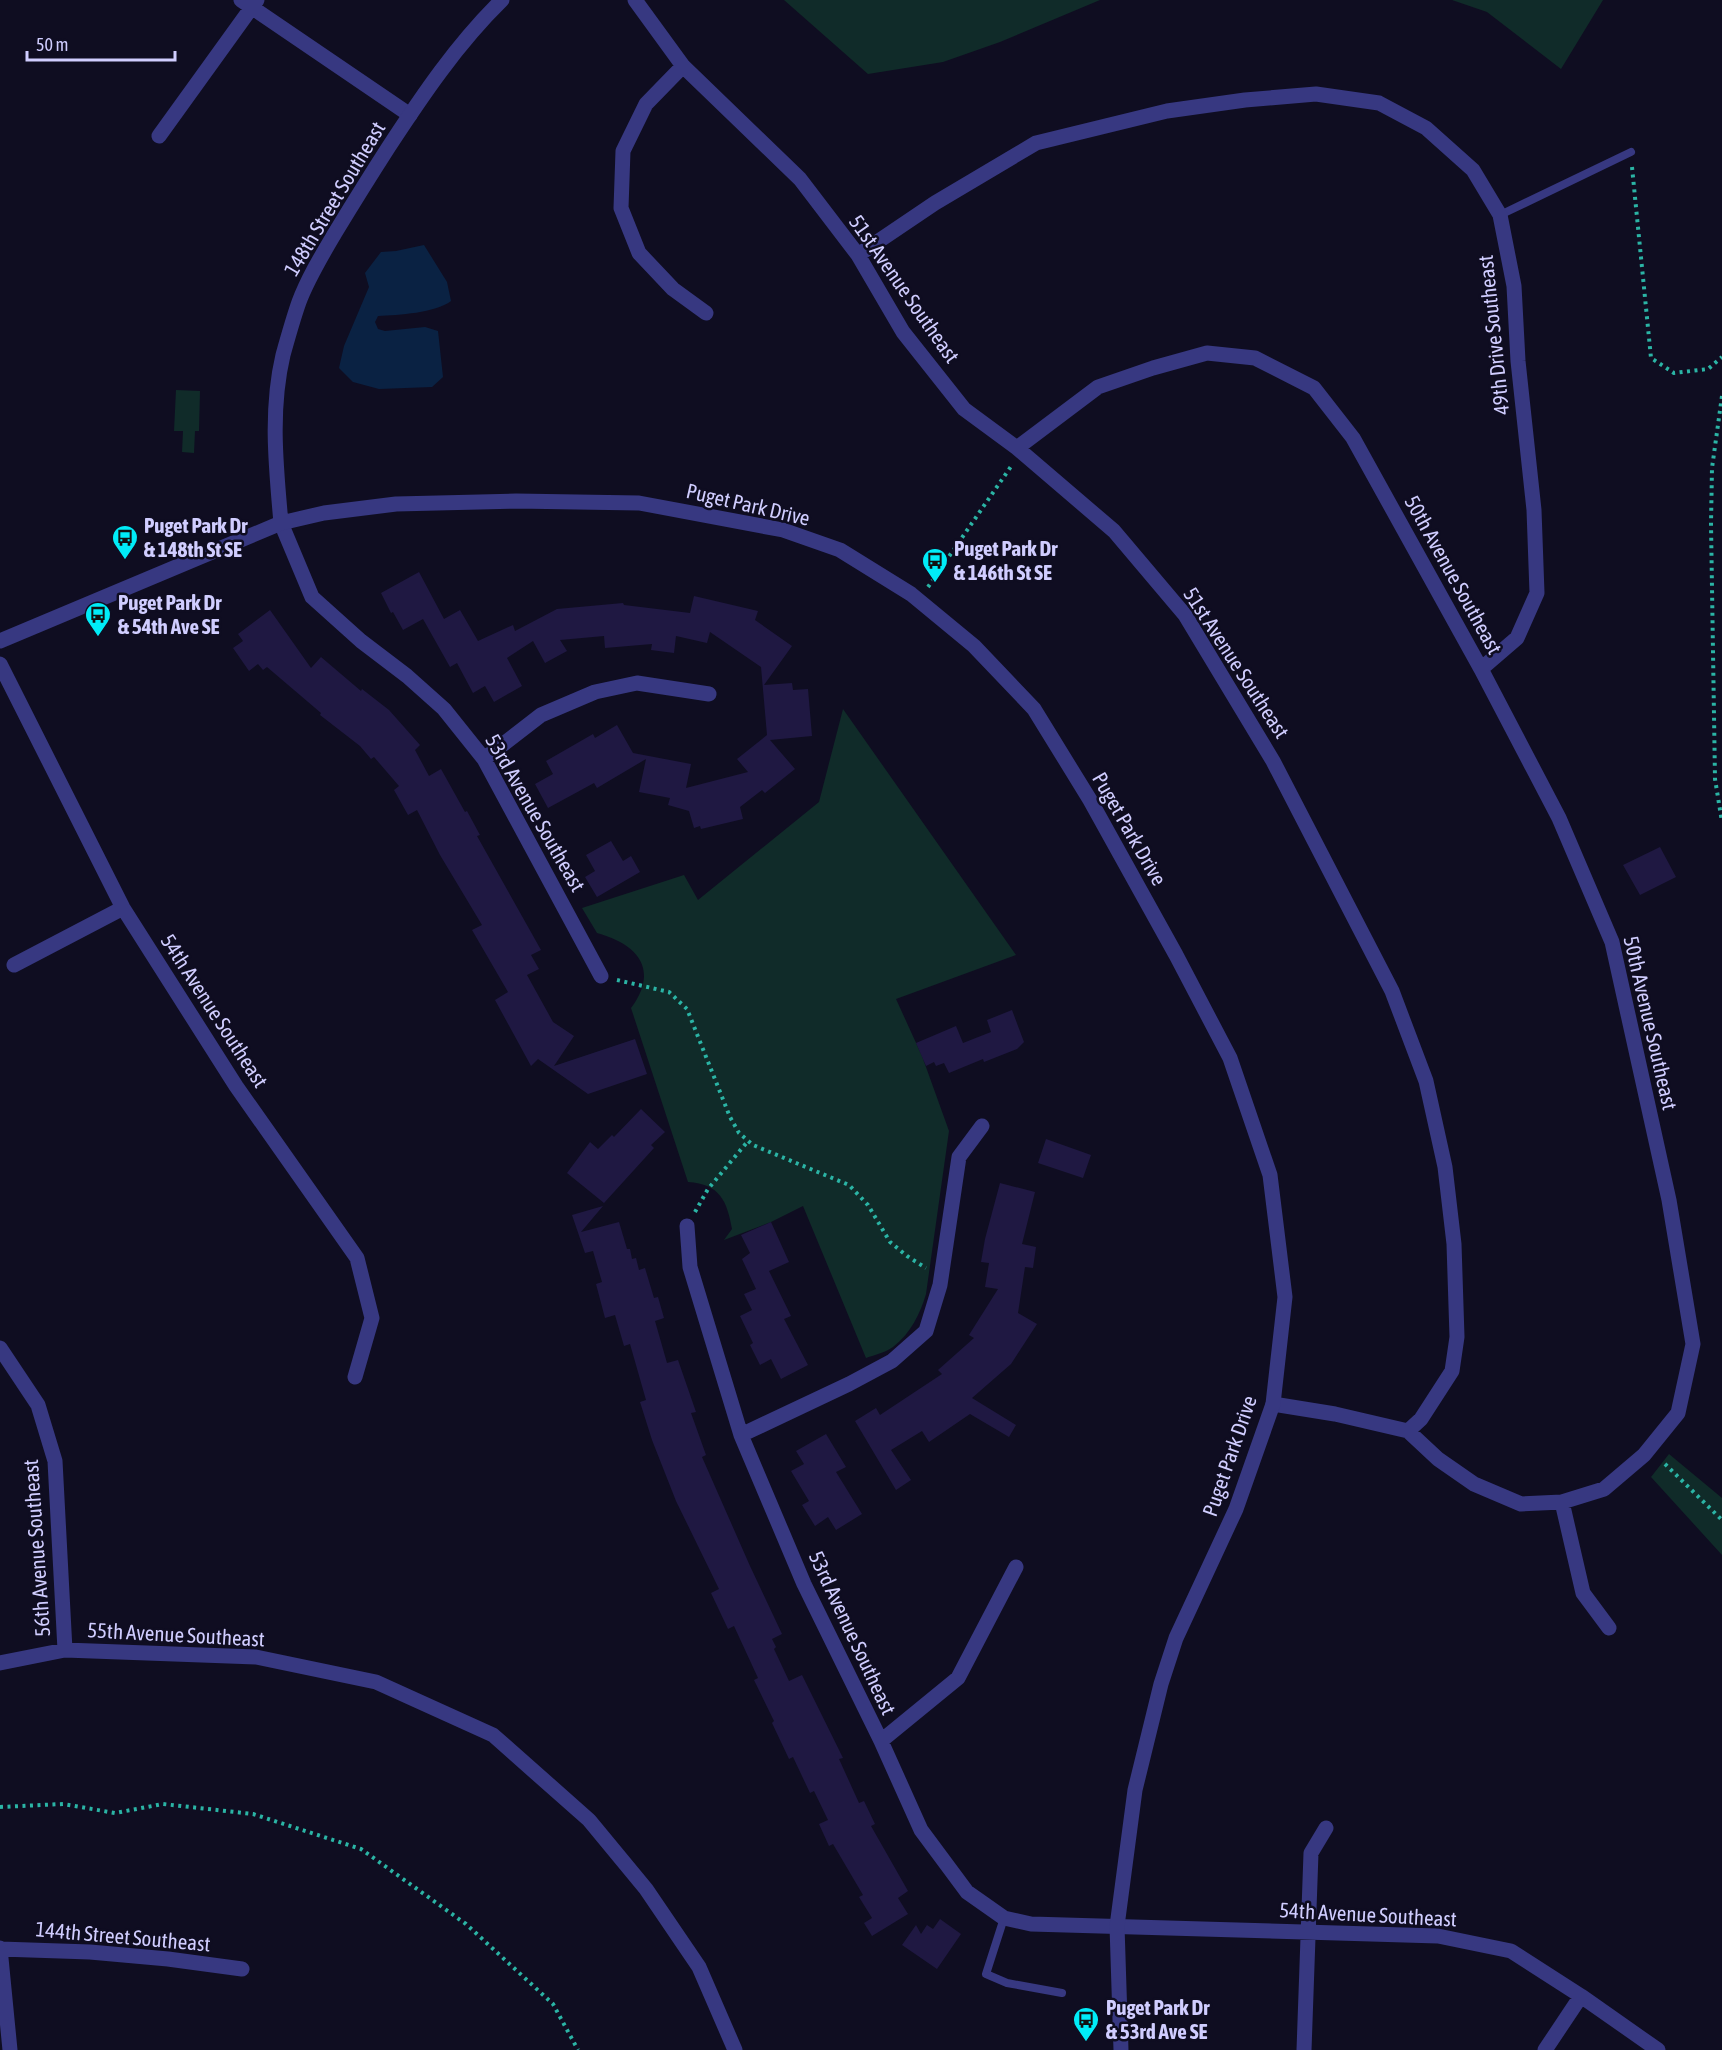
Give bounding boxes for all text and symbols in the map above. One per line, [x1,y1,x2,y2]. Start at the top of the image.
scale bar [27,24,176,62]
text: 50 m [36,34,68,55]
street label: 148th Street Southeast [279,117,390,280]
street label: 51st Avenue Southeast [845,210,965,367]
street label: 49th Drive Southeast [1473,254,1513,416]
street label: Puget Park Drive [684,478,812,530]
street label: 50th Avenue Southeast [1400,491,1507,658]
place label: Puget Park Dr & 148th St SE [144,513,248,561]
bus stop icon: Puget Park Dr & 148th St SE [110,523,140,561]
place label: Puget Park Dr & 146th St SE [954,536,1058,584]
bus stop icon: Puget Park Dr & 146th St SE [920,546,950,584]
street label: 51st Avenue Southeast [1179,583,1295,742]
place label: Puget Park Dr & 54th Ave SE [118,590,222,638]
bus stop icon: Puget Park Dr & 54th Ave SE [83,600,113,638]
street label: 53rd Avenue Southeast [481,730,591,895]
street label: Puget Park Drive [1088,768,1172,889]
street label: 54th Avenue Southeast [156,929,273,1092]
street label: 50th Avenue Southeast [1619,934,1683,1112]
street label: Puget Park Drive [1197,1392,1261,1519]
street label: 56th Avenue Southeast [18,1459,54,1638]
street label: 53rd Avenue Southeast [805,1547,901,1718]
street label: 55th Avenue Southeast [87,1617,265,1651]
street label: 54th Avenue Southeast [1279,1897,1457,1931]
street label: 144th Street Southeast [35,1916,212,1956]
place label: Puget Park Dr & 53rd Ave SE [1106,1995,1210,2043]
bus stop icon: Puget Park Dr & 53rd Ave SE [1071,2005,1101,2043]

